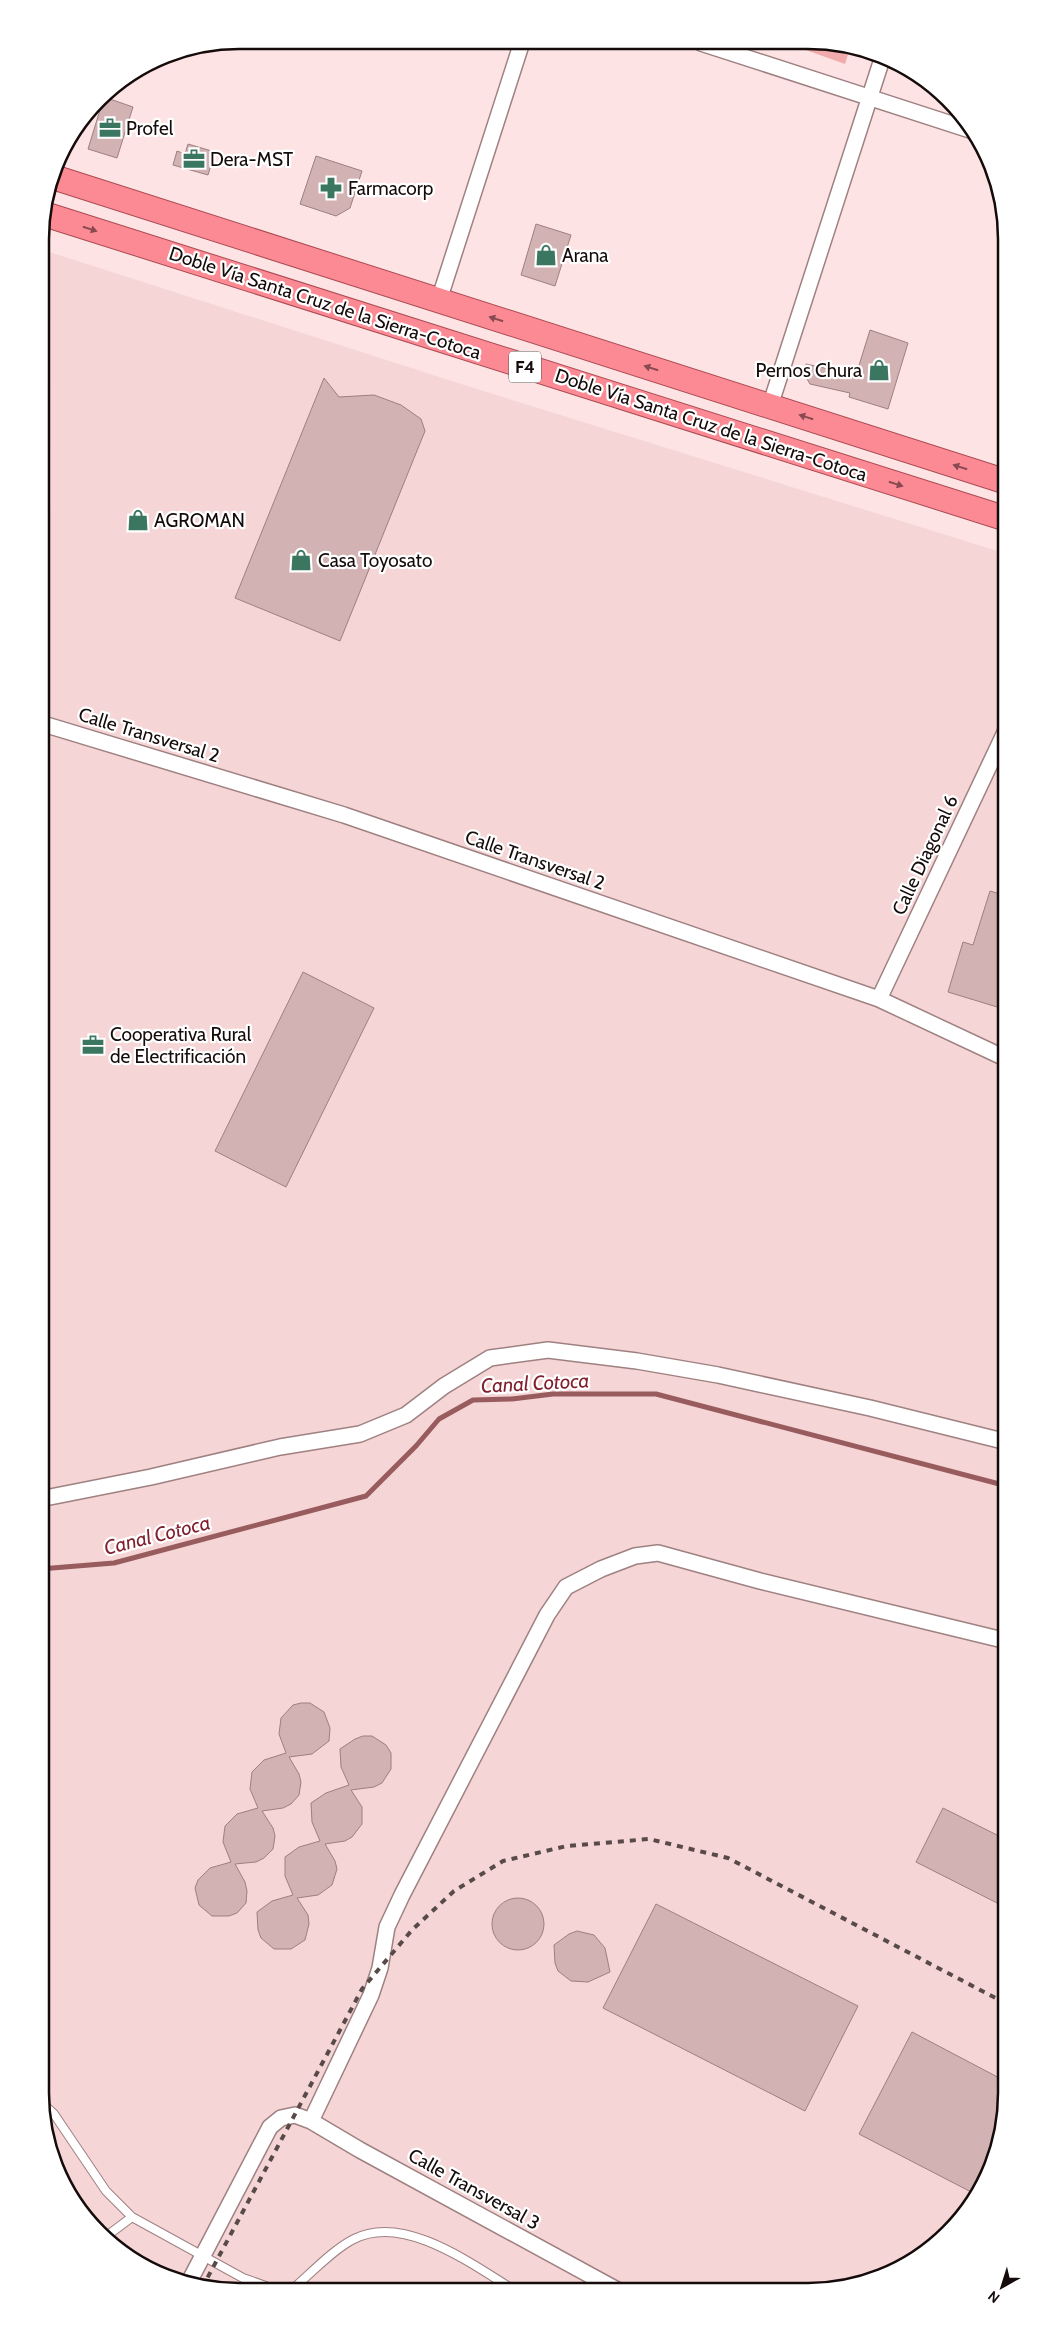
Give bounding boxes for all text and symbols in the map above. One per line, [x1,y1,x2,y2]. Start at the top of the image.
office icon: Profel [97,115,123,141]
place label: Profel [126,117,174,140]
office icon: Dera-MST [181,146,207,172]
place label: Dera-MST [210,148,293,171]
pharmacy icon: Farmacorp [318,175,344,201]
place label: Farmacorp [348,177,433,200]
one-way arrow [83,225,98,233]
street label: Doble Vía Santa Cruz de la Sierra-Cotoca [166,242,484,364]
shop icon: Arana [533,242,559,268]
place label: Arana [562,244,608,267]
one-way arrow [488,314,503,322]
road number: F4 [509,352,541,382]
shop icon: Pernos Chura [866,357,892,383]
place label: Pernos Chura [755,359,862,382]
street label: Doble Vía Santa Cruz de la Sierra-Cotoca [552,364,870,486]
one-way arrow [643,364,658,372]
one-way arrow [798,413,813,421]
one-way arrow [953,462,968,470]
one-way arrow [888,481,903,488]
shop icon: AGROMAN [125,507,151,533]
place label: AGROMAN [154,509,245,532]
shop icon: Casa Toyosato [288,547,314,573]
place label: Casa Toyosato [318,549,432,572]
street label: Calle Transversal 2 [76,703,222,767]
street label: Calle Diagonal 6 [887,791,963,919]
street label: Calle Transversal 2 [462,825,608,895]
place label: Cooperativa Rural de Electrificación [110,1023,252,1068]
office icon: Cooperativa Rural de Electrificación [80,1032,106,1058]
water label: Canal Cotoca [480,1368,590,1398]
water label: Canal Cotoca [101,1510,213,1560]
street label: Calle Transversal 3 [404,2143,544,2235]
north arrow [977,2262,1027,2312]
text: N [984,2287,1003,2307]

